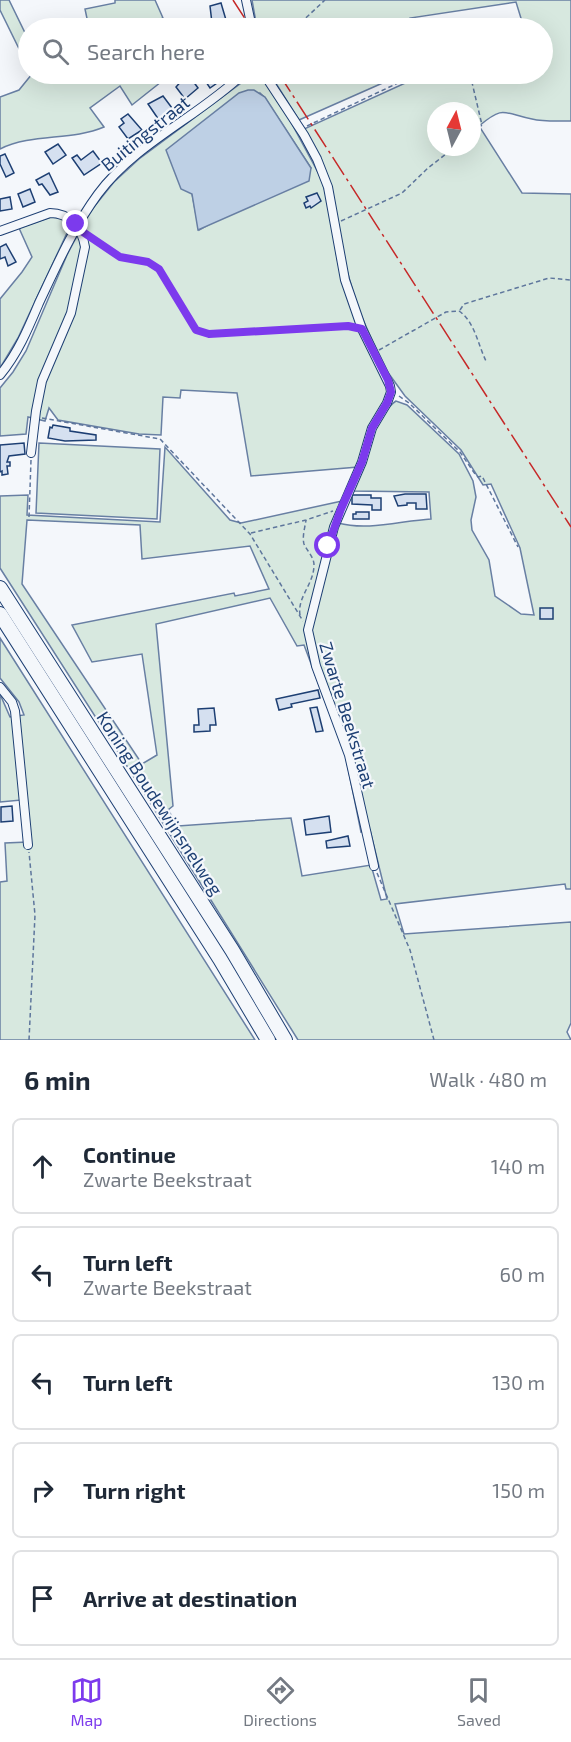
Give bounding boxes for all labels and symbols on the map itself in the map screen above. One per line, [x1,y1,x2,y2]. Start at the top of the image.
street label: Buitingstraat [96,91,194,175]
north arrow [427,102,481,156]
route end [62,210,88,236]
route start [314,532,340,558]
street label: Zwarte Beekstraat [315,639,381,791]
street label: Koning Boudewijnsnelweg [92,707,228,899]

